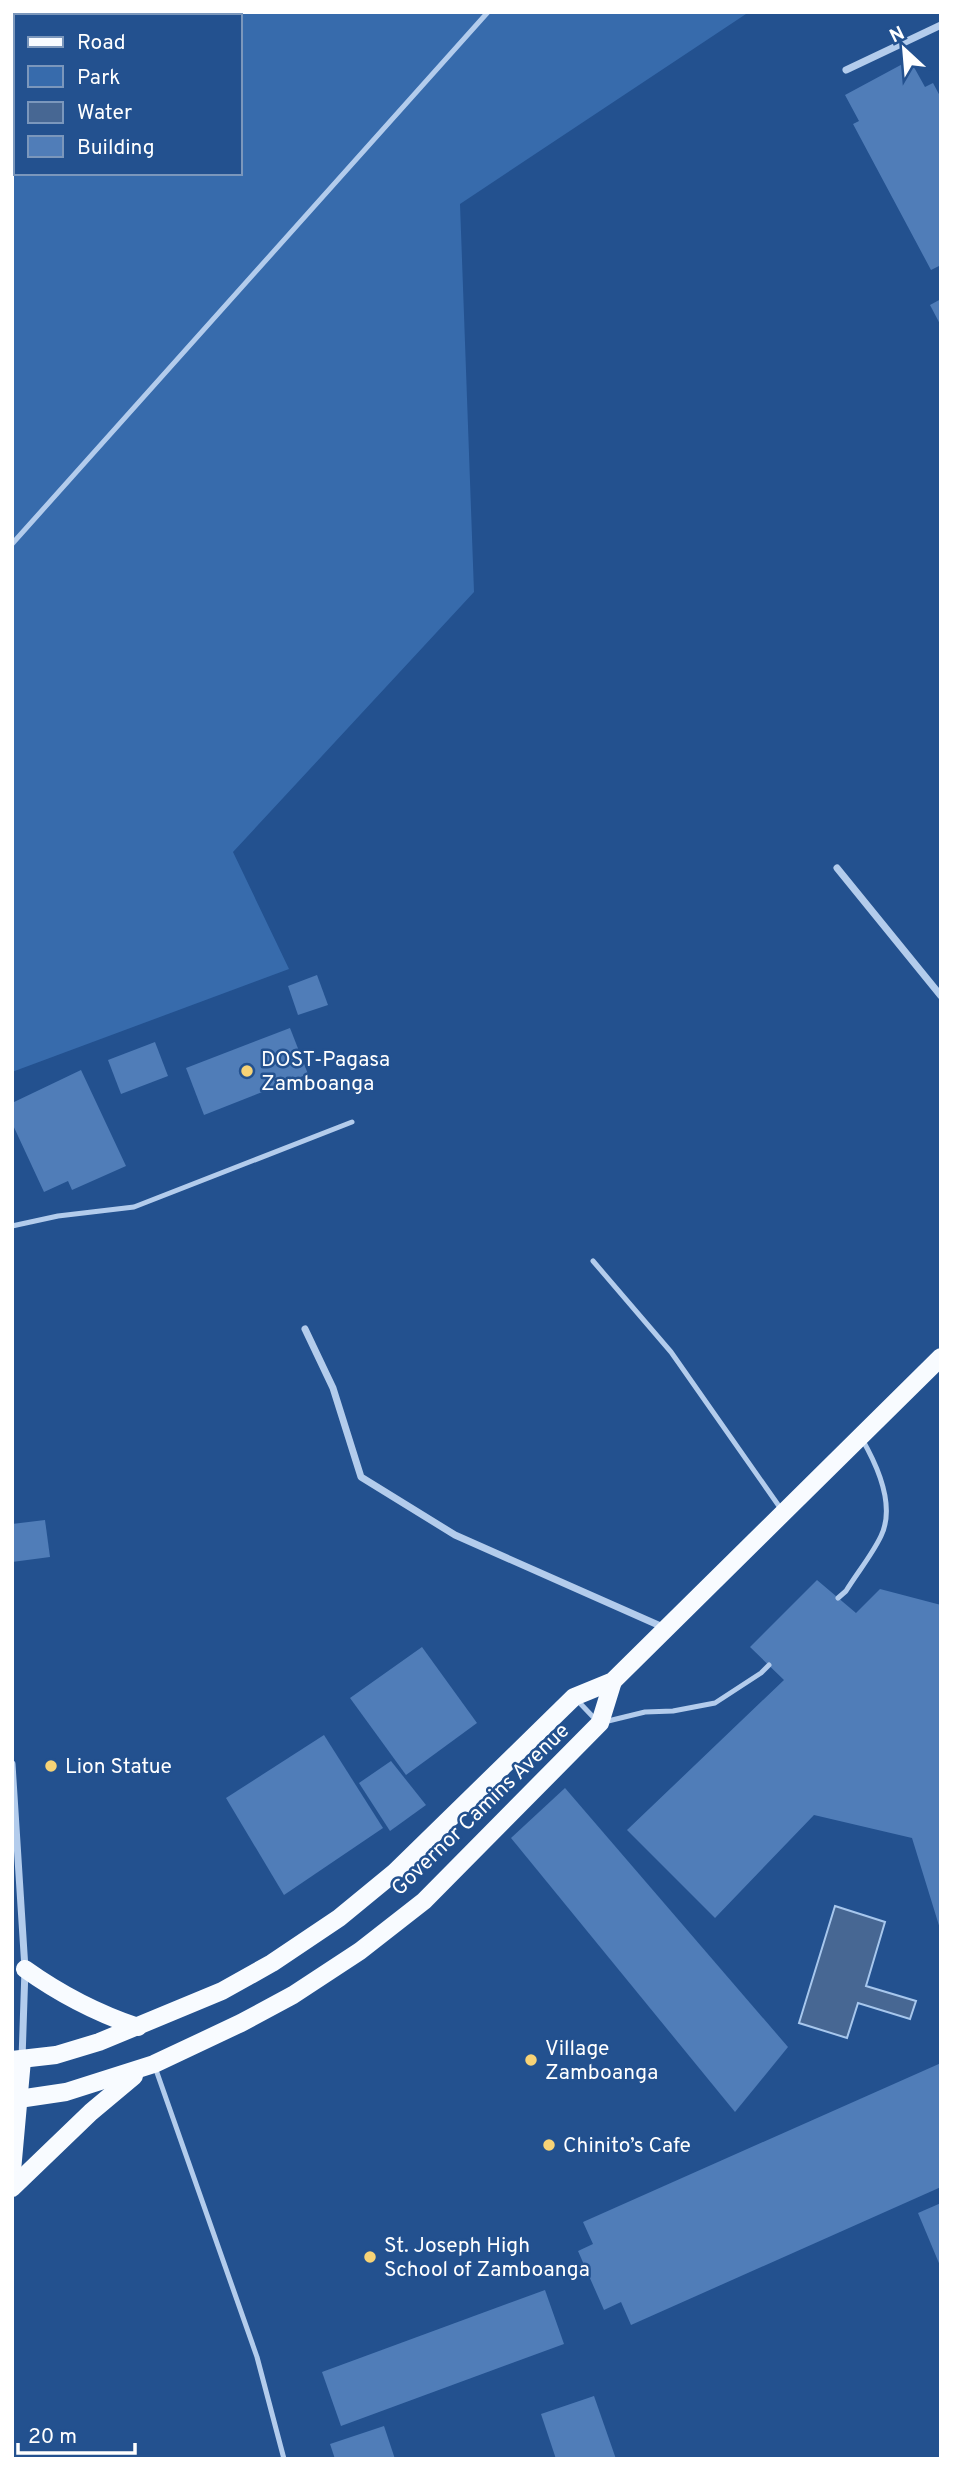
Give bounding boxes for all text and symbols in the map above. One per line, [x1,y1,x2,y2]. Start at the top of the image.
legend [14,14,242,175]
north arrow [869,14,939,84]
text: N [886,22,909,49]
text: Road [77,30,126,57]
text: Park [77,65,120,92]
text: Water [77,100,132,127]
text: Building [77,135,155,162]
place label: DOST-Pagasa Zamboanga [261,1047,390,1098]
marker: DOST-Pagasa Zamboanga [239,1063,255,1079]
street label: Governor Camins Avenue [386,1718,576,1902]
place label: Lion Statue [65,1754,172,1781]
marker: Lion Statue [43,1758,59,1774]
place label: Village Zamboanga [545,2036,658,2087]
marker: Village Zamboanga [523,2052,539,2068]
place label: Chinito’s Cafe [563,2133,691,2160]
marker: Chinito’s Cafe [541,2137,557,2153]
place label: St. Joseph High School of Zamboanga [384,2233,590,2284]
marker: St. Joseph High School of Zamboanga [362,2249,378,2265]
scale bar [18,2412,135,2456]
text: 20 m [28,2424,77,2451]

